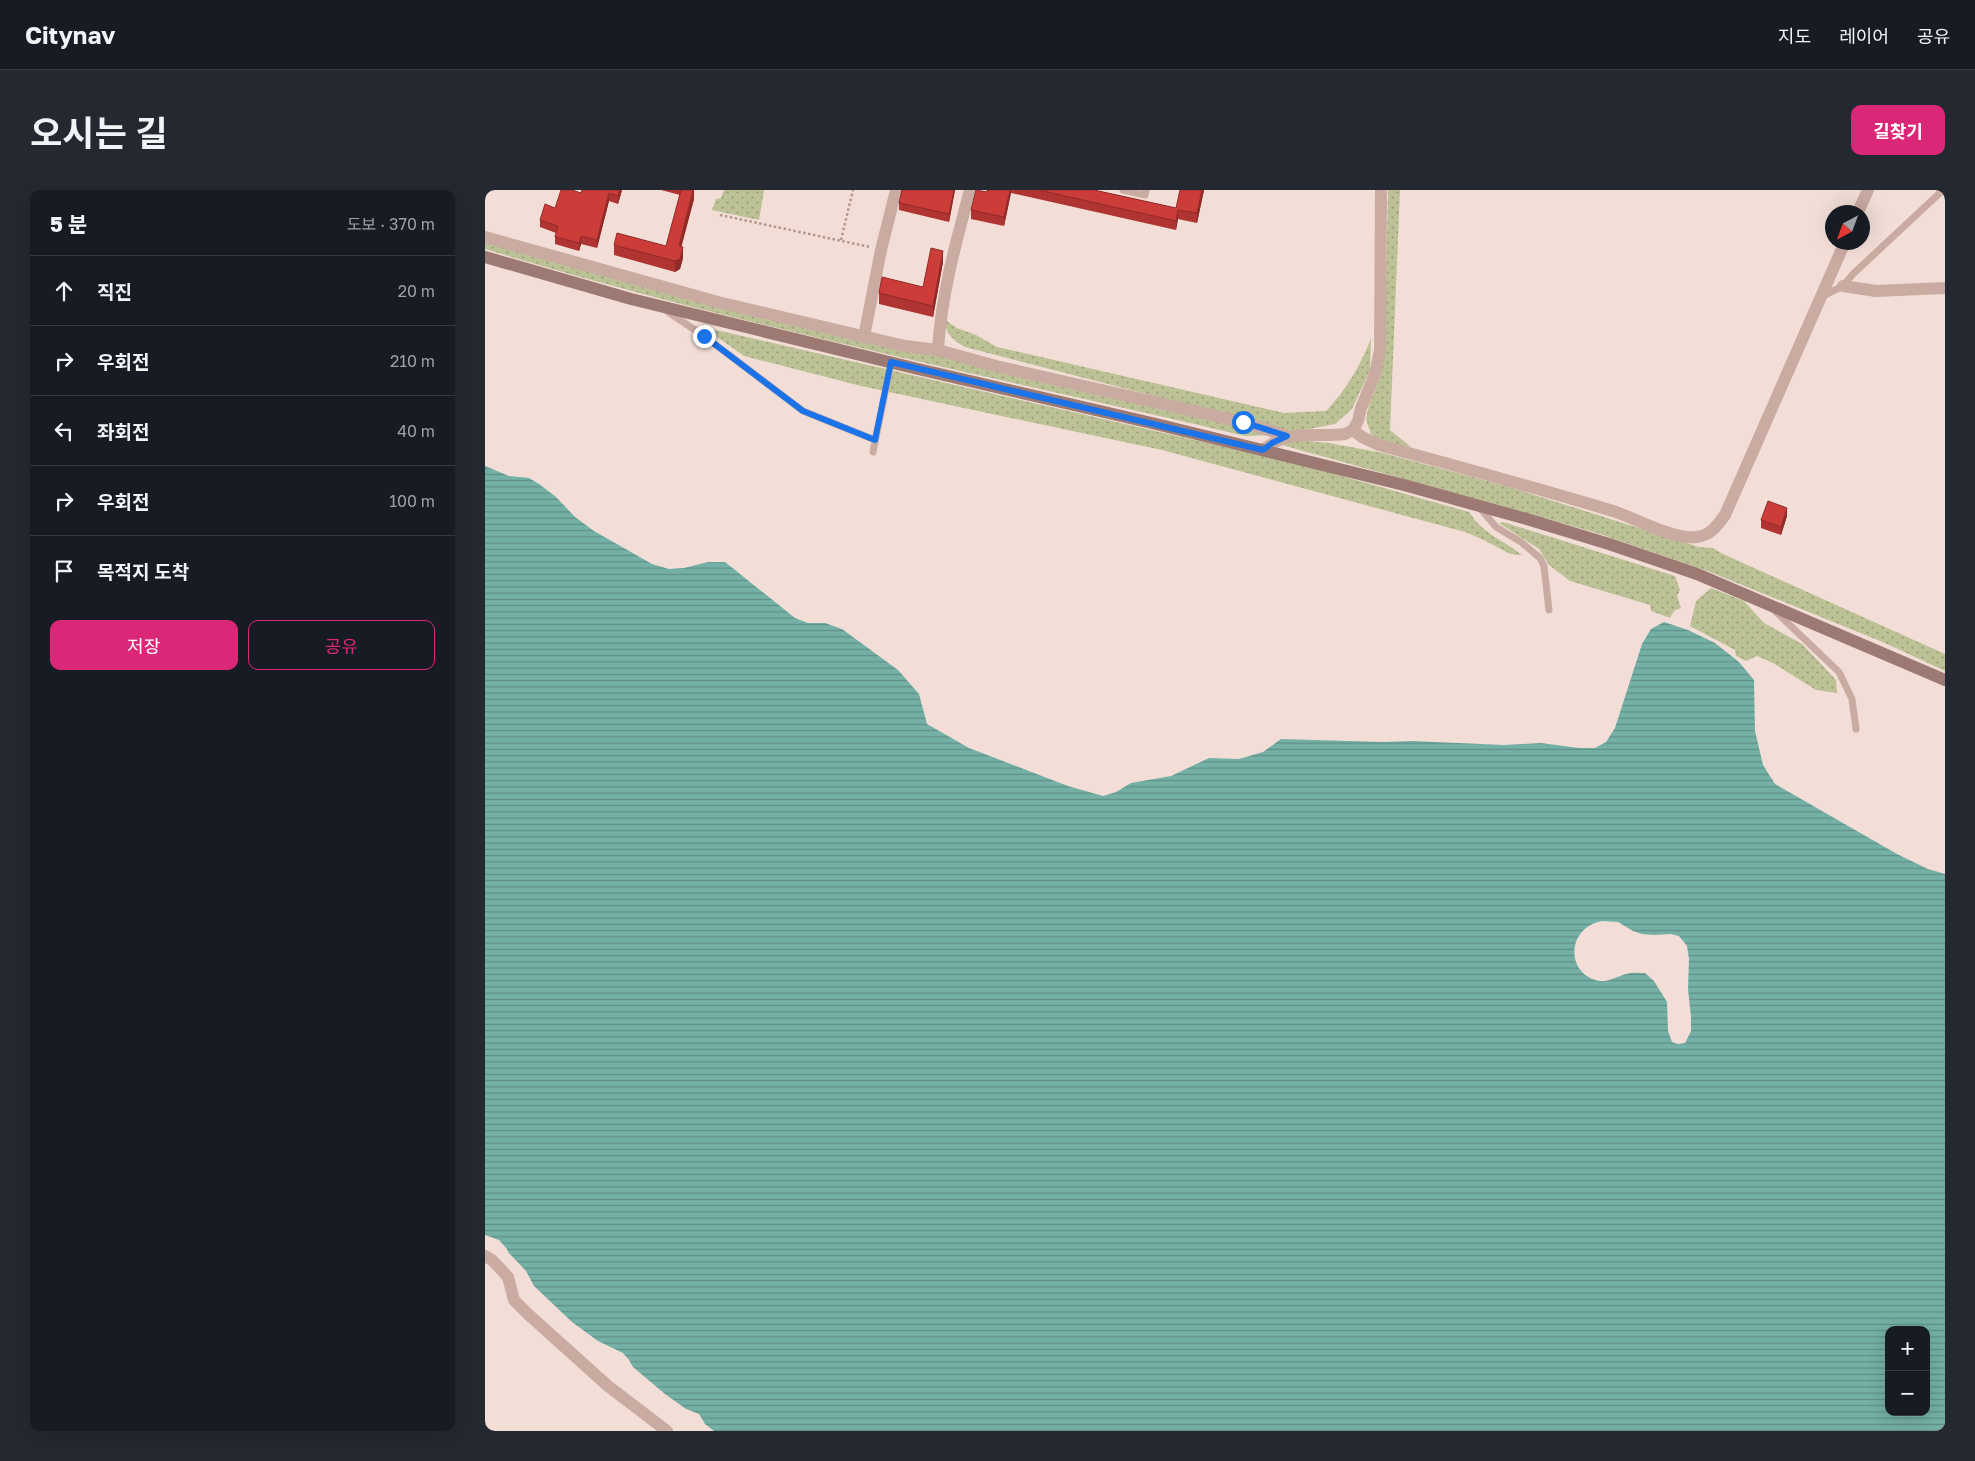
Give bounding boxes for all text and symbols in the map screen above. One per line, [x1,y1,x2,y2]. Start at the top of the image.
text: Citynav [25,20,115,49]
text: 지도 [1778,25,1811,47]
text: 레이어 [1839,25,1889,47]
text: 공유 [1917,25,1950,47]
button: 길찾기 [1851,105,1945,155]
text: 오시는 길 [30,112,168,154]
north arrow [1825,205,1870,250]
text: 5 분 [50,211,87,237]
text: 도보 · 370 m [347,214,435,234]
icon: ahead [50,277,78,305]
text: 직진 [97,280,132,303]
text: 20 m [398,281,435,301]
route end [693,325,716,348]
icon: right [50,347,78,375]
text: 우회전 [97,350,149,373]
text: 210 m [390,351,435,371]
route start [1232,411,1255,434]
icon: left [50,417,78,445]
text: 좌회전 [97,420,149,443]
text: 40 m [397,421,435,441]
icon: right [50,487,78,515]
text: 우회전 [97,490,149,513]
text: 100 m [389,491,435,511]
icon: arrive [50,557,78,585]
text: 목적지 도착 [97,560,189,583]
button: 저장 [50,620,238,670]
button: 공유 [248,620,435,670]
map controls [1885,1326,1930,1416]
button: + [1885,1326,1930,1371]
button: − [1885,1371,1930,1416]

